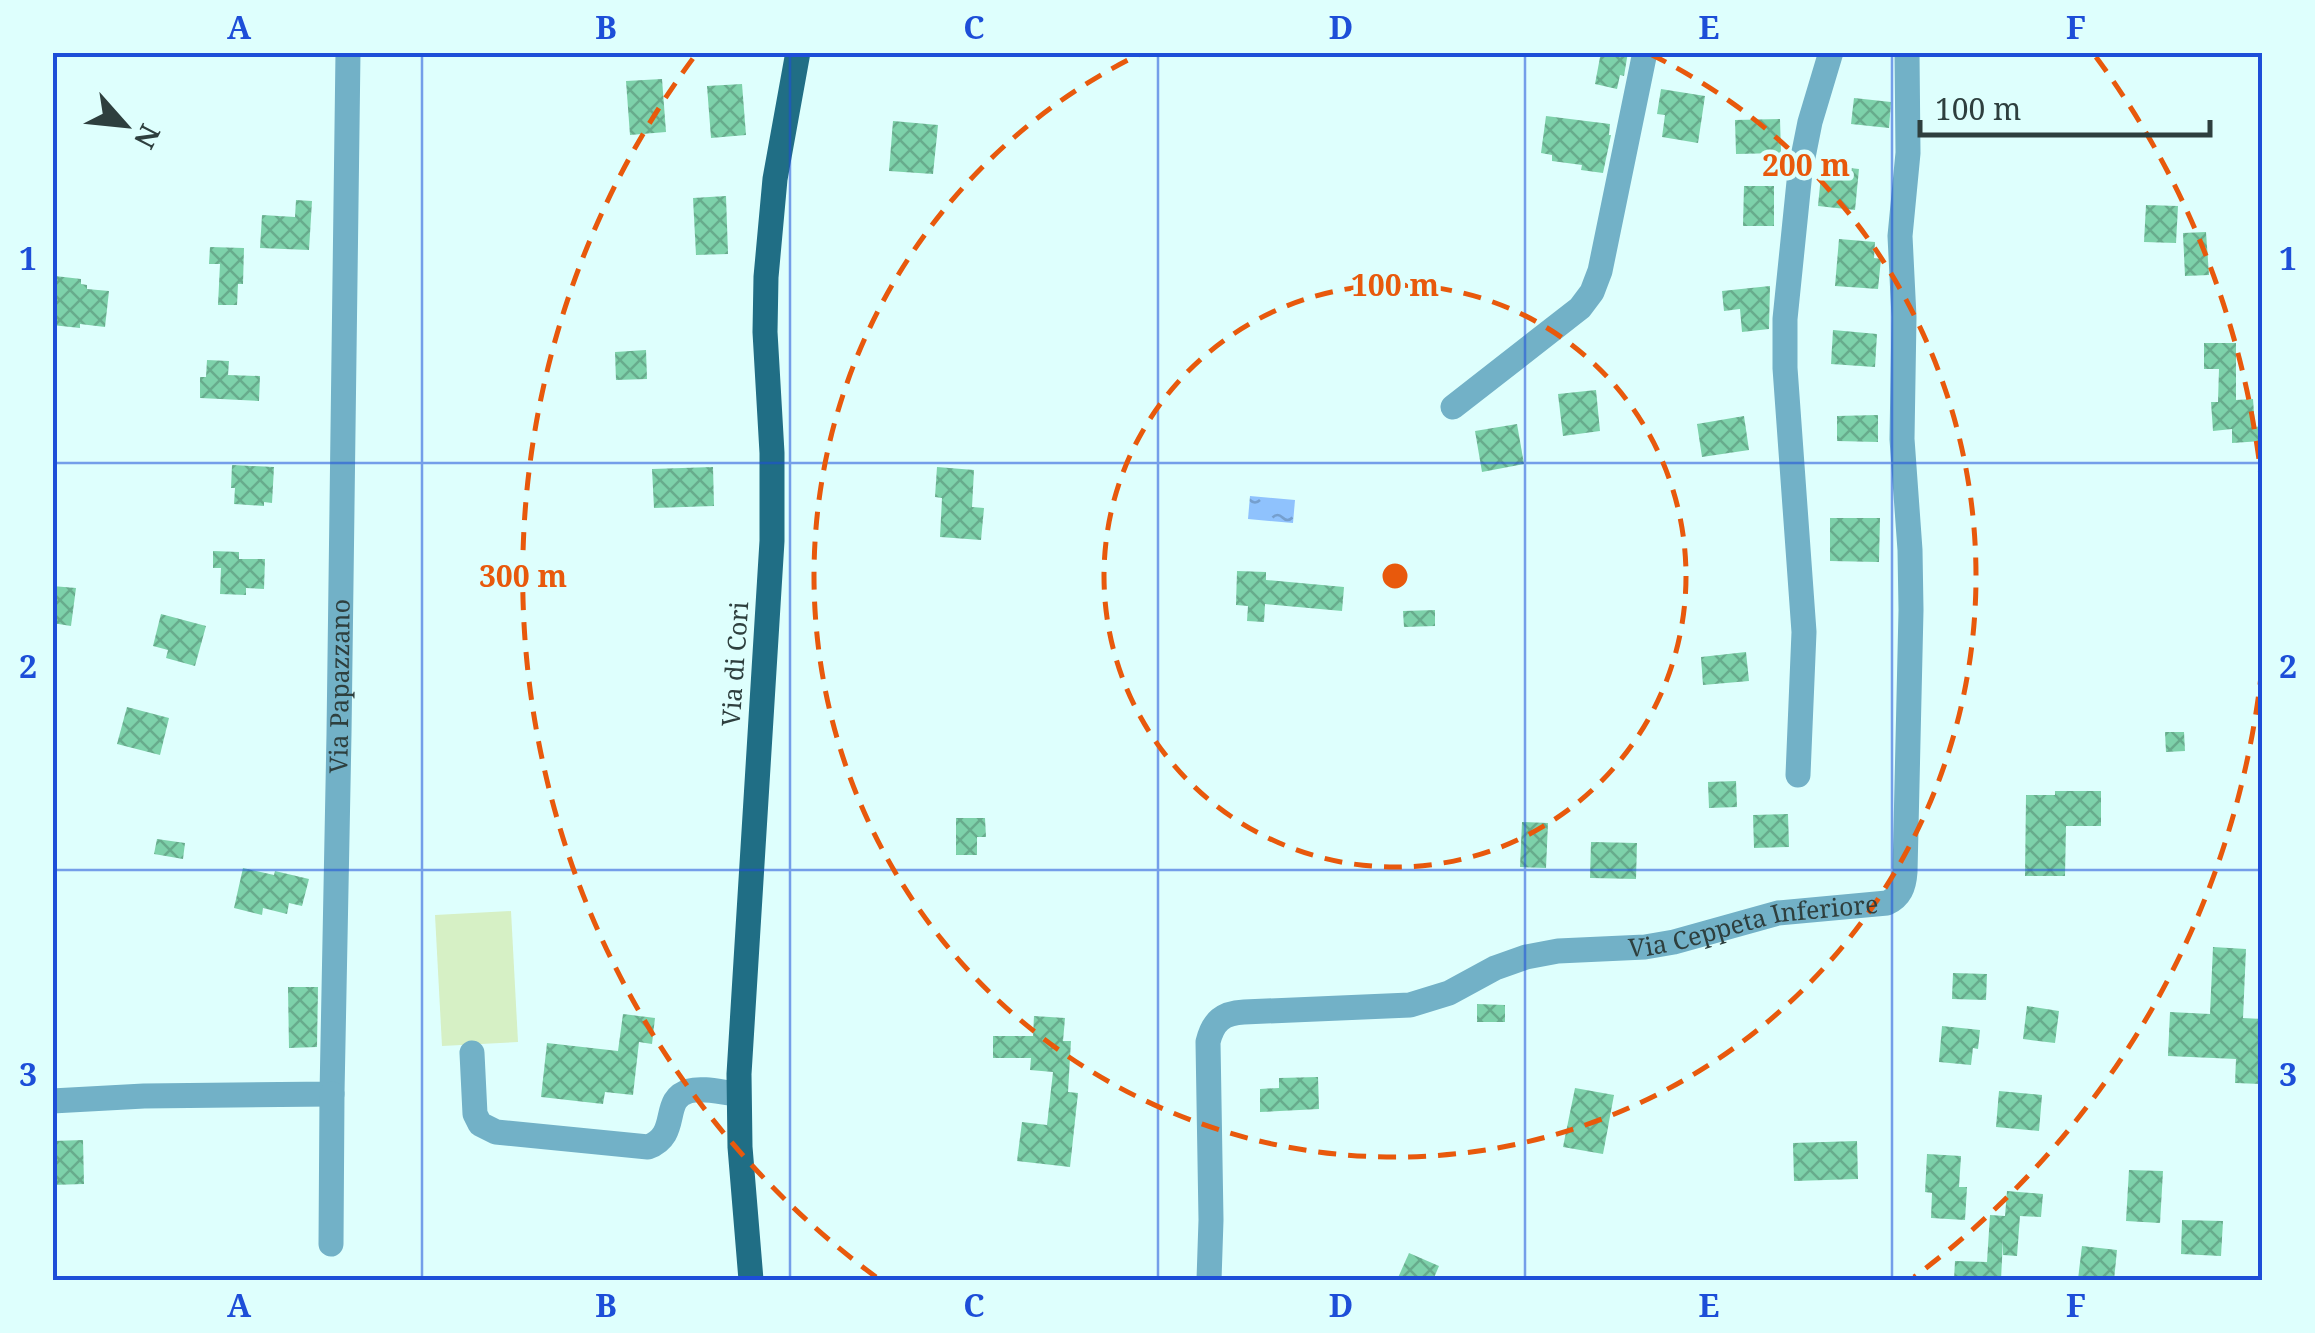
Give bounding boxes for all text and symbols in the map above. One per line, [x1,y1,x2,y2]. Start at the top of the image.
text: A [227,5,252,48]
text: B [595,5,617,48]
text: C [963,5,985,48]
text: D [1329,5,1353,48]
text: E [1699,5,1719,48]
text: F [2066,5,2086,48]
north arrow [75,75,175,175]
scale bar [1920,75,2210,137]
text: 100 m [1935,88,2021,129]
text: N [126,118,170,155]
text: 200 m [1762,144,1850,185]
text: 1 [19,236,37,279]
text: 1 [2279,236,2297,279]
text: 100 m [1351,264,1439,305]
text: 300 m [479,555,567,596]
centre of rings [1377,558,1413,594]
street label: Via Papazzano [320,599,357,774]
street label: Via di Cori [713,600,755,727]
text: 2 [19,644,37,687]
text: 2 [2279,644,2297,687]
street label: Via Ceppeta Inferiore [1627,886,1880,964]
text: 3 [19,1052,37,1095]
text: 3 [2279,1052,2297,1095]
text: A [227,1283,252,1326]
text: B [595,1283,617,1326]
text: C [963,1283,985,1326]
text: D [1329,1283,1353,1326]
text: E [1699,1283,1719,1326]
text: F [2066,1283,2086,1326]

